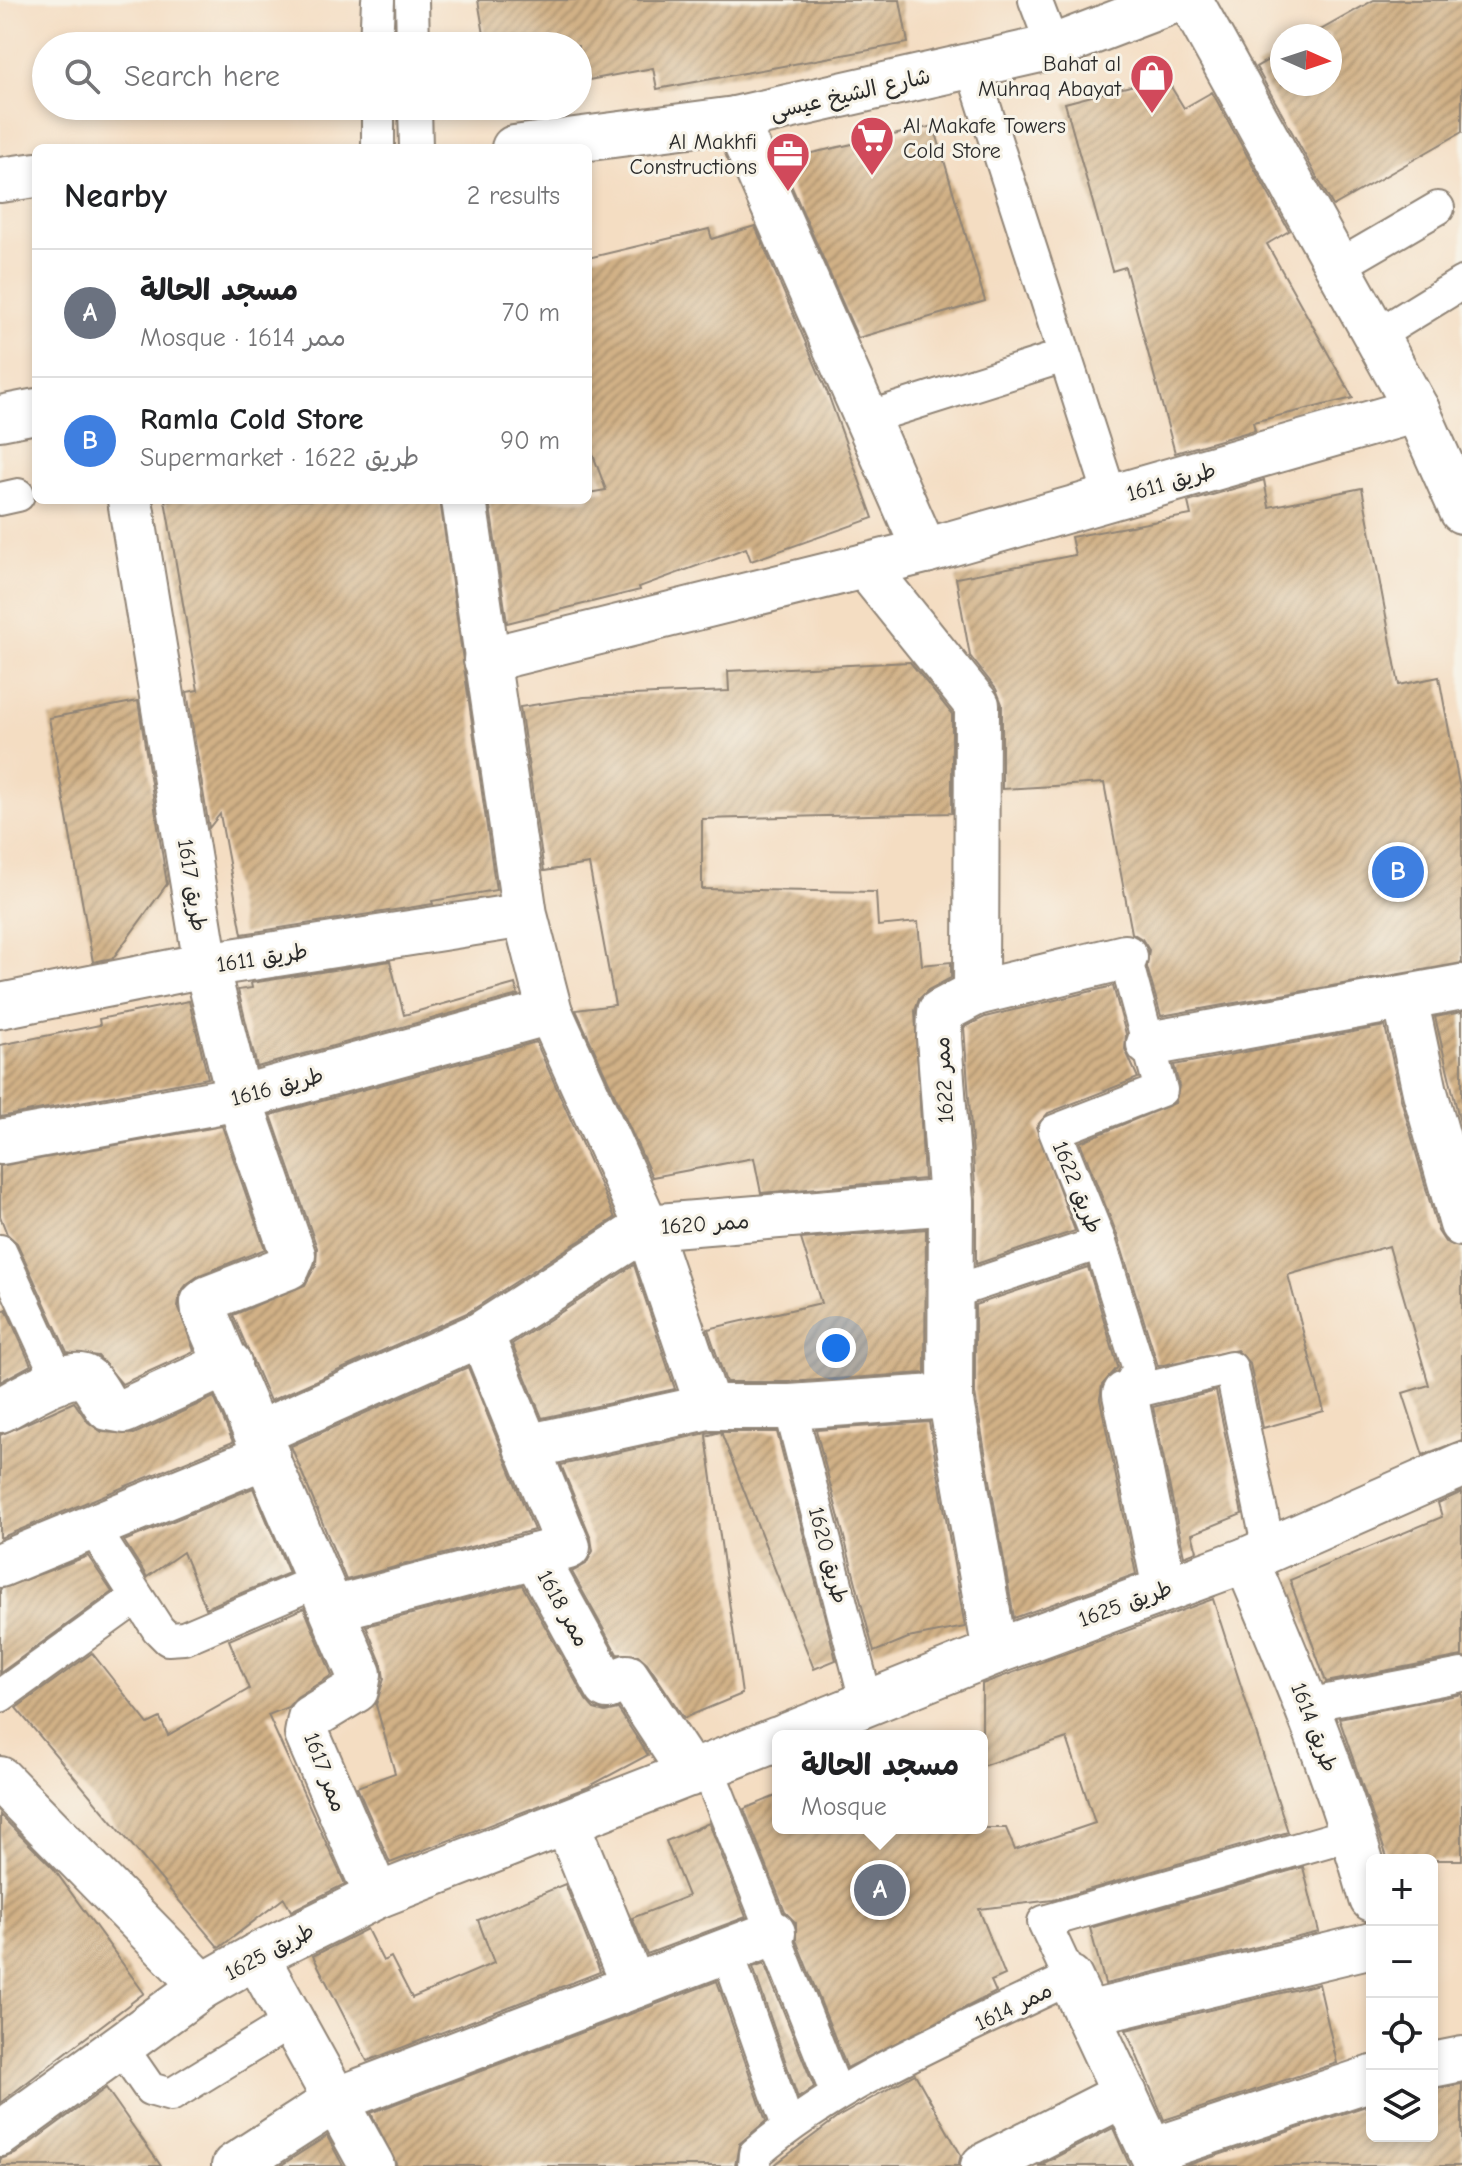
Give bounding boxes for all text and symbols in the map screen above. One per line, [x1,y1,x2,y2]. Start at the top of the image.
north arrow [1270,24,1342,96]
search box [32,32,592,120]
place label: Bahat al Muhraq Abayat [978,51,1122,102]
shop icon: Bahat al Muhraq Abayat [1128,52,1176,115]
icon: search [60,54,104,98]
text: Search here [124,59,280,94]
street label: شارع الشيخ عيسى [767,63,933,127]
place label: Al Makafe Towers Cold Store [903,113,1066,164]
supermarket icon: Al Makafe Towers Cold Store [848,114,896,177]
place label: Al Makhfi Constructions [629,129,757,180]
office icon: Al Makhfi Constructions [764,130,812,193]
text: Nearby [64,176,167,216]
text: 2 results [467,181,560,211]
text: مسجد الحالة [140,273,298,308]
text: A [83,298,97,328]
text: 70 m [502,298,560,328]
text: Mosque · ممر 1614 [140,323,346,353]
text: Ramla Cold Store [140,402,364,437]
text: B [82,426,98,456]
text: 90 m [500,426,560,456]
text: Supermarket · طريق 1622 [140,443,419,473]
street label: طريق 1611 [1124,457,1219,507]
street label: طريق 1617 [172,837,212,933]
pin: B [1372,842,1424,902]
street label: طريق 1611 [215,938,309,978]
street label: ممر 1622 [929,1036,959,1124]
street label: طريق 1616 [228,1062,326,1112]
street label: طريق 1622 [1047,1137,1107,1237]
street label: ممر 1620 [660,1208,750,1240]
your location [816,1328,856,1368]
street label: طريق 1620 [803,1504,853,1606]
street label: ممر 1618 [531,1566,595,1651]
street label: طريق 1625 [1075,1575,1176,1633]
street label: طريق 1614 [1285,1679,1343,1776]
street label: ممر 1617 [298,1729,352,1816]
popup [772,1730,988,1834]
text: مسجد الحالة [801,1748,959,1783]
text: Mosque [801,1792,887,1822]
map controls [1366,1854,1438,2142]
button: + [1366,1854,1438,1926]
pin: A [854,1860,906,1920]
street label: طريق 1625 [220,1917,319,1986]
button: − [1366,1926,1438,1998]
street label: ممر 1614 [970,1977,1056,2037]
button: locate [1366,1998,1438,2070]
button: layers [1366,2070,1438,2142]

